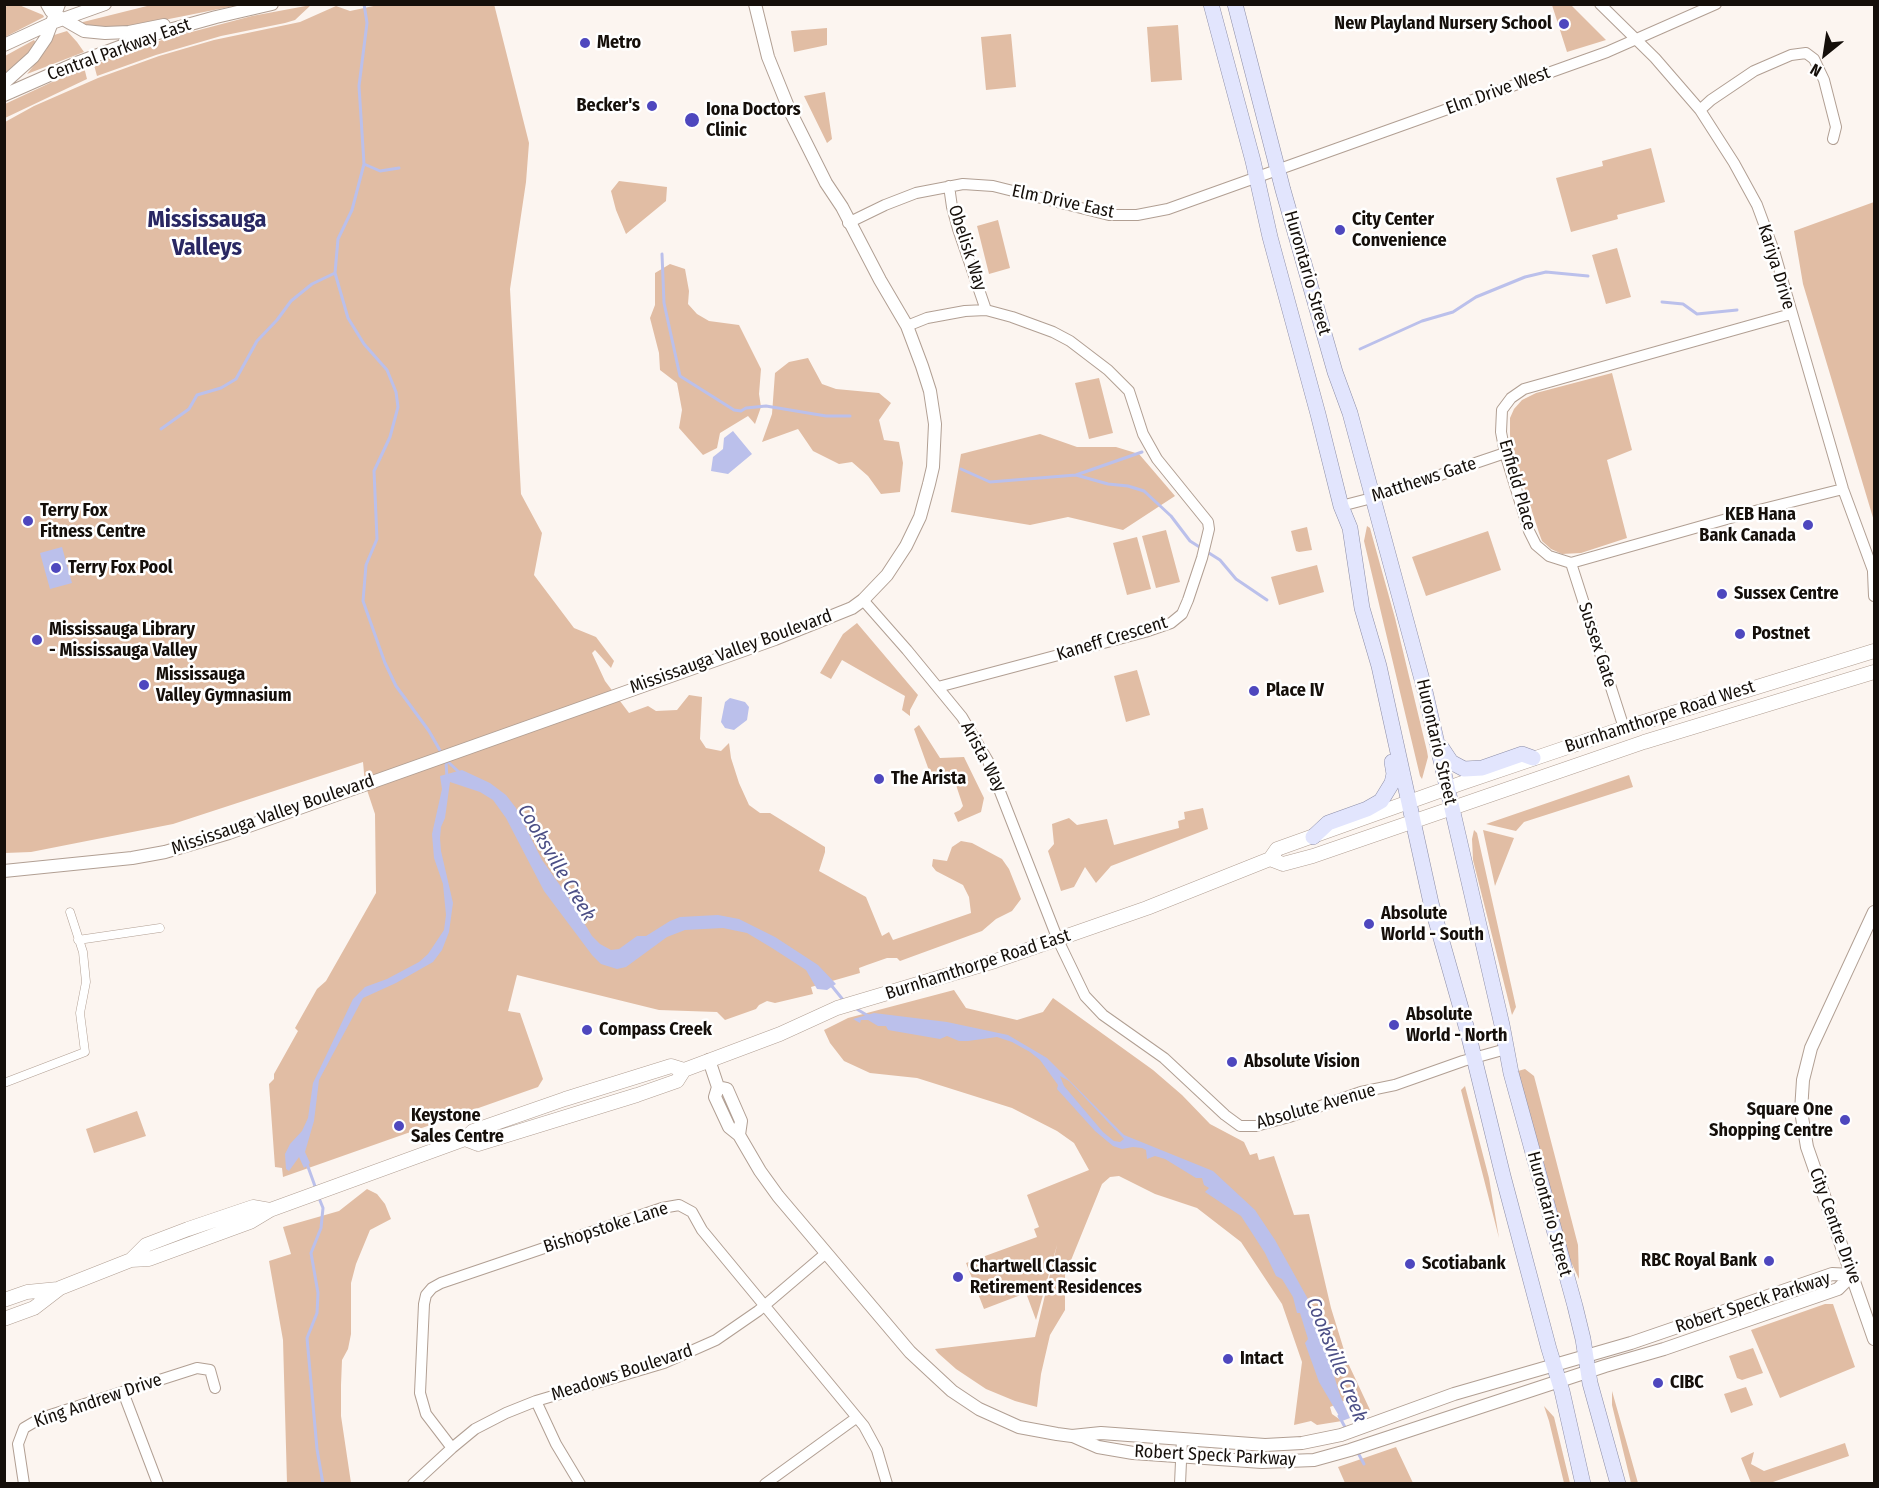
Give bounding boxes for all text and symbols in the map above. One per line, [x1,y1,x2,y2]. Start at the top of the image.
place label: New Playland Nursery School [1334,13,1552,35]
street label: Central Parkway East [44,14,194,86]
marker: New Playland Nursery School [1557,17,1571,31]
north arrow [1795,24,1855,84]
place label: Metro [597,32,641,54]
marker: Metro [578,36,592,50]
text: N [1807,59,1825,81]
street label: Elm Drive West [1443,62,1553,120]
place label: Becker's [576,95,640,117]
marker: Becker's [645,99,659,113]
place label: Iona Doctors Clinic [706,99,801,142]
marker: Iona Doctors Clinic [683,111,701,129]
street label: Elm Drive East [1010,181,1116,223]
street label: Obelisk Way [943,202,991,294]
district label: Mississauga Valleys [148,206,266,262]
street label: Hurontario Street [1279,208,1335,338]
place label: City Center Convenience [1352,209,1447,252]
street label: Kariya Drive [1753,222,1799,312]
marker: City Center Convenience [1333,223,1347,237]
street label: Enfield Place [1494,437,1540,533]
street label: Matthews Gate [1369,453,1479,507]
place label: Terry Fox Fitness Centre [40,500,146,542]
place label: KEB Hana Bank Canada [1699,504,1796,546]
marker: Terry Fox Fitness Centre [21,514,35,528]
marker: KEB Hana Bank Canada [1801,518,1815,532]
place label: Terry Fox Pool [68,557,173,579]
marker: Terry Fox Pool [49,561,63,575]
place label: Sussex Centre [1734,583,1839,605]
marker: Sussex Centre [1715,587,1729,601]
street label: Sussex Gate [1573,600,1621,690]
street label: Mississauga Valley Boulevard [627,605,835,699]
street label: Kaneff Crescent [1054,612,1170,666]
place label: Mississauga Library - Mississauga Valley [49,619,197,662]
place label: Postnet [1752,623,1810,645]
marker: Postnet [1733,627,1747,641]
marker: Mississauga Library - Mississauga Valley [30,633,44,647]
place label: Mississauga Valley Gymnasium [156,664,291,706]
street label: Burnhamthorpe Road West [1562,676,1758,758]
street label: Hurontario Street [1411,677,1461,807]
marker: Mississauga Valley Gymnasium [137,678,151,692]
place label: Place IV [1266,680,1324,702]
marker: Place IV [1247,684,1261,698]
street label: Arista Way [956,718,1010,796]
place label: The Arista [891,768,966,790]
street label: Mississauga Valley Boulevard [169,770,377,860]
marker: The Arista [872,772,886,786]
water label: Cooksville Creek [512,800,600,926]
place label: Absolute World - South [1381,903,1484,946]
marker: Absolute World - South [1362,917,1376,931]
street label: Burnhamthorpe Road East [883,925,1073,1005]
place label: Absolute World - North [1406,1004,1508,1046]
marker: Absolute World - North [1387,1018,1401,1032]
place label: Compass Creek [599,1019,712,1041]
marker: Compass Creek [580,1023,594,1037]
place label: Absolute Vision [1244,1051,1360,1073]
marker: Absolute Vision [1225,1055,1239,1069]
street label: Absolute Avenue [1254,1080,1378,1134]
place label: Square One Shopping Centre [1709,1099,1833,1142]
place label: Keystone Sales Centre [411,1105,504,1148]
marker: Square One Shopping Centre [1838,1113,1852,1127]
marker: Keystone Sales Centre [392,1119,406,1133]
street label: Hurontario Street [1522,1149,1576,1279]
street label: City Centre Drive [1804,1165,1866,1287]
street label: Bishopstoke Lane [541,1198,671,1258]
place label: RBC Royal Bank [1641,1250,1757,1272]
place label: Scotiabank [1422,1253,1506,1275]
marker: RBC Royal Bank [1762,1254,1776,1268]
place label: Chartwell Classic Retirement Residences [970,1256,1142,1298]
marker: Scotiabank [1403,1257,1417,1271]
street label: Robert Speck Parkway [1673,1268,1833,1338]
marker: Chartwell Classic Retirement Residences [951,1270,965,1284]
water label: Cooksville Creek [1300,1294,1372,1426]
street label: Meadows Boulevard [549,1340,695,1406]
place label: Intact [1240,1348,1284,1370]
marker: Intact [1221,1352,1235,1366]
street label: King Andrew Drive [31,1369,165,1433]
place label: CIBC [1670,1372,1704,1394]
marker: CIBC [1651,1376,1665,1390]
street label: Robert Speck Parkway [1134,1441,1296,1471]

